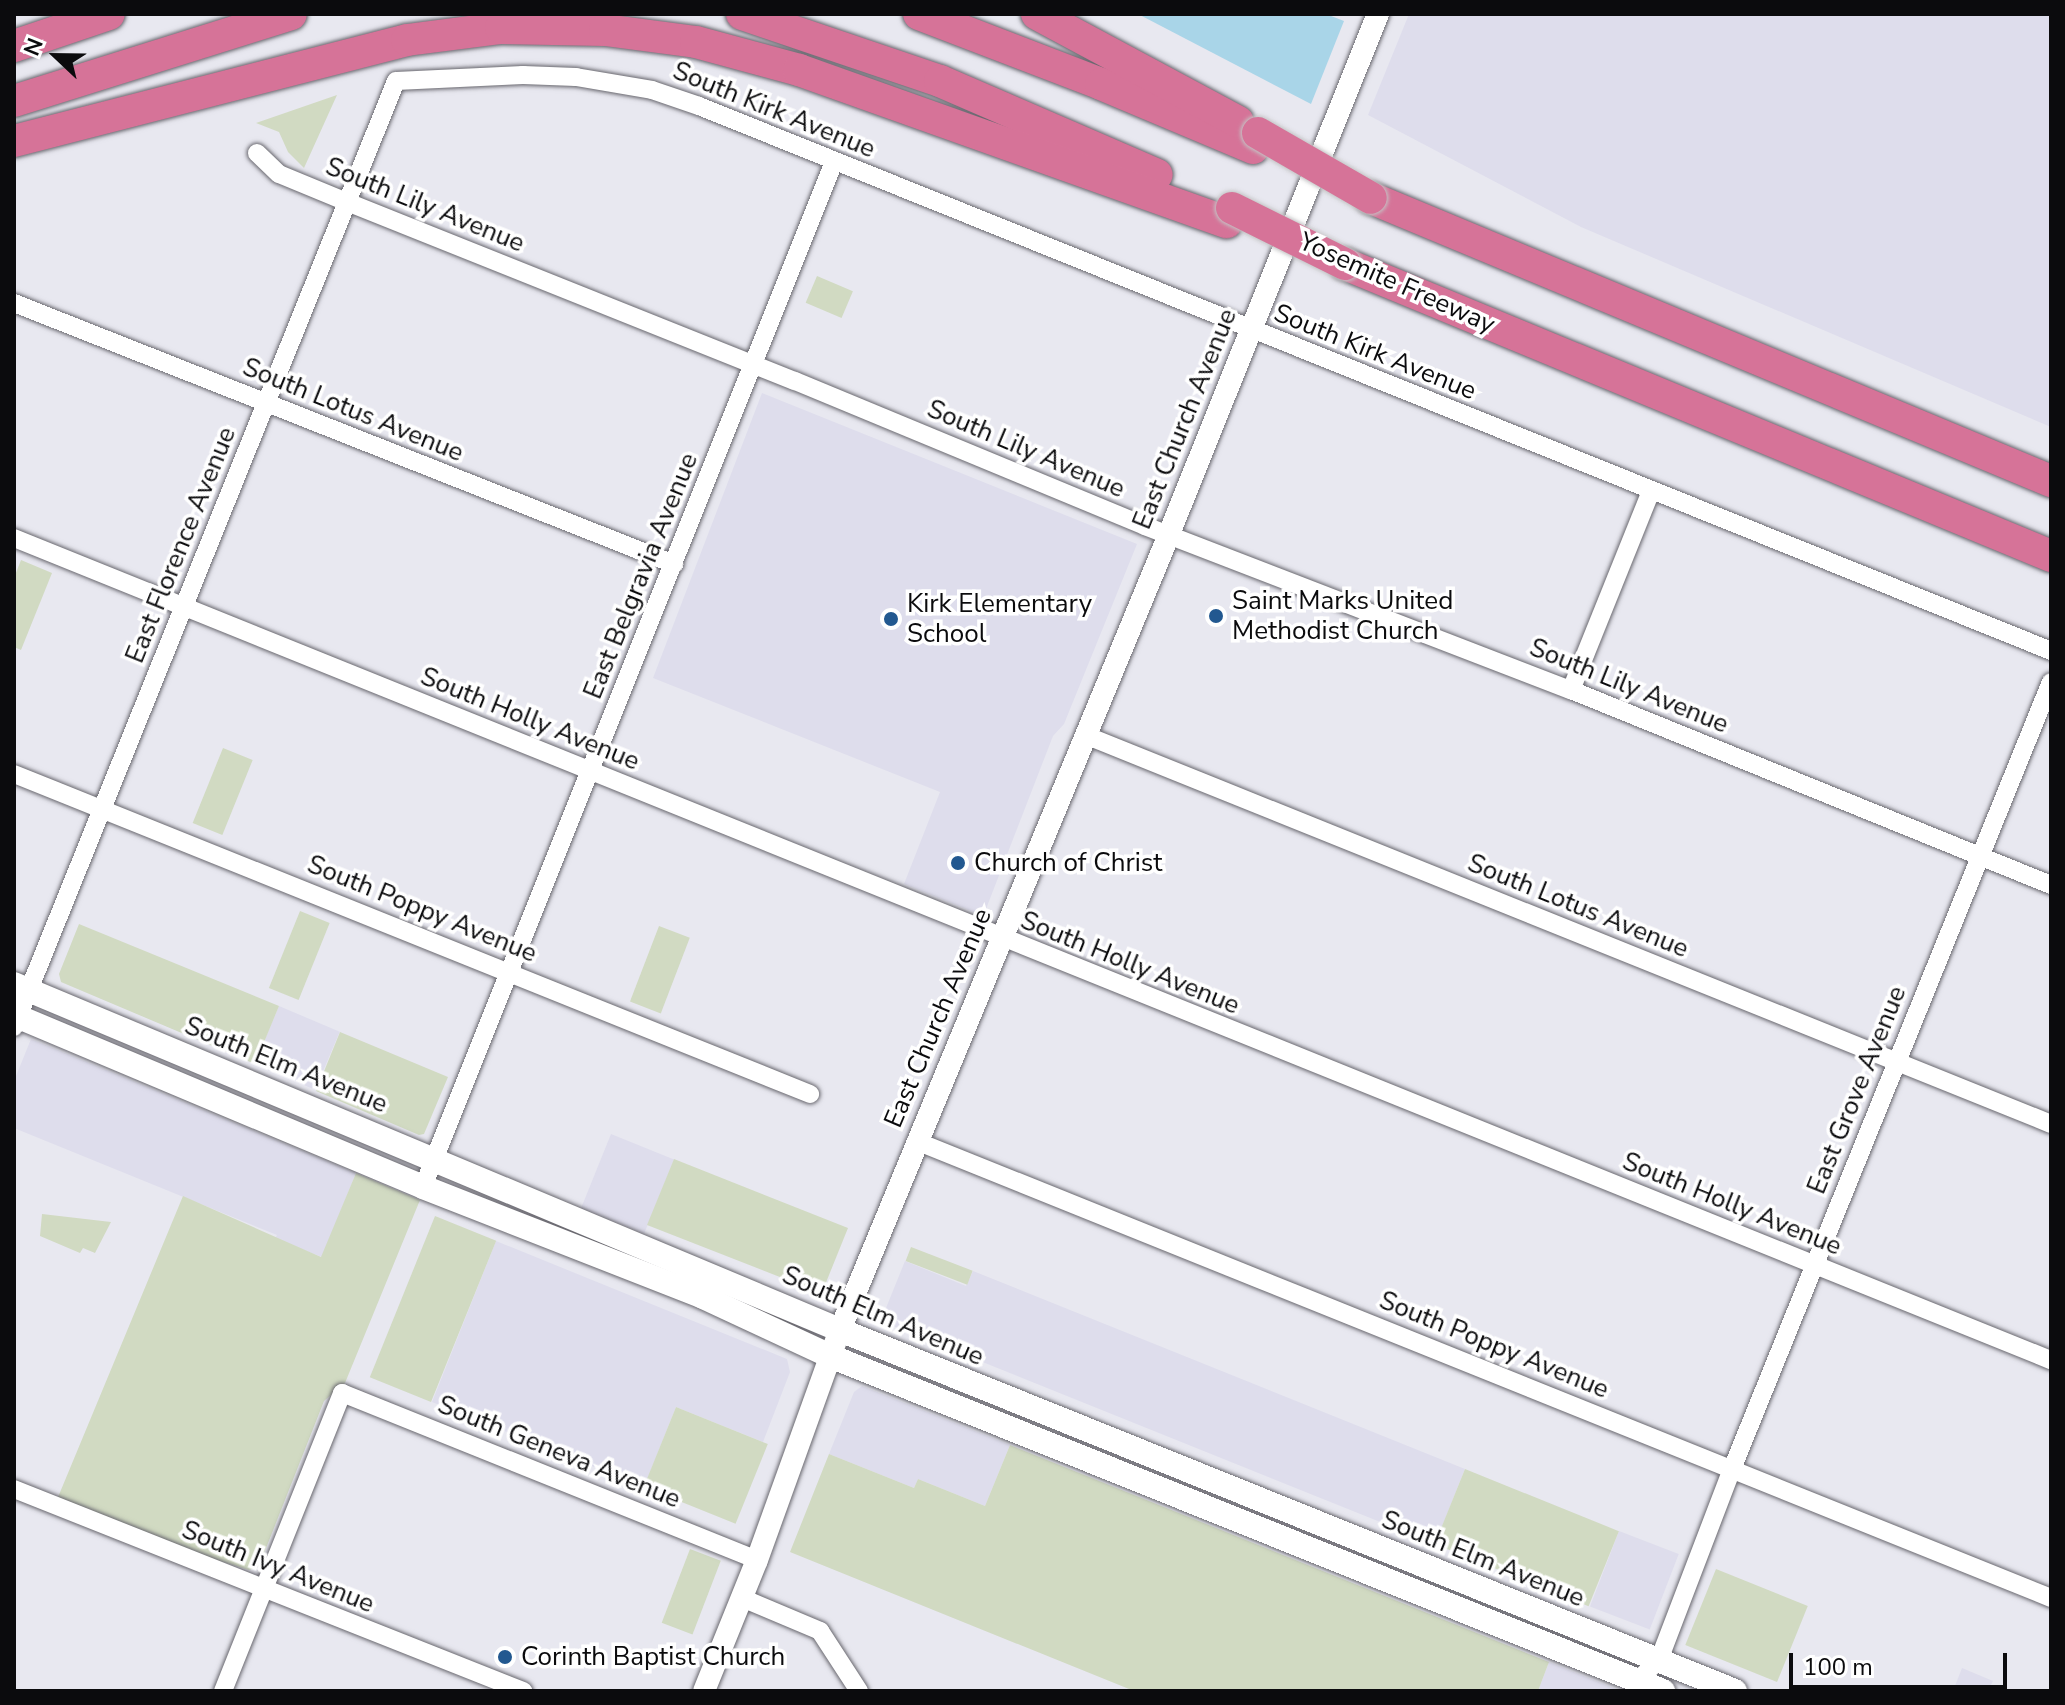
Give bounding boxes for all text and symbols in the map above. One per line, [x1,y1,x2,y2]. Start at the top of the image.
north arrow [16,16,96,96]
text: N [17,34,51,60]
street label: South Kirk Avenue [668,55,880,165]
street label: South Lily Avenue [321,151,529,259]
street label: Yosemite Freeway [1294,226,1500,340]
street label: South Kirk Avenue [1269,297,1481,407]
street label: East Church Avenue [1127,304,1243,534]
street label: South Lotus Avenue [238,351,468,469]
street label: South Lily Avenue [922,393,1130,505]
street label: East Florence Avenue [119,422,243,668]
street label: East Belgravia Avenue [577,449,705,703]
place label: Saint Marks United Methodist Church [1232,585,1453,646]
place label: Kirk Elementary School [907,588,1092,650]
marker: Saint Marks United Methodist Church [1207,607,1225,625]
marker: Kirk Elementary School [882,610,900,628]
street label: South Lily Avenue [1525,632,1733,740]
street label: South Holly Avenue [416,661,644,777]
place label: Church of Christ [974,847,1162,879]
street label: South Lotus Avenue [1463,847,1693,965]
street label: South Poppy Avenue [303,849,541,969]
marker: Church of Christ [949,854,967,872]
street label: East Church Avenue [878,904,998,1132]
street label: South Holly Avenue [1016,905,1244,1021]
street label: East Grove Avenue [1801,982,1913,1198]
street label: South Elm Avenue [180,1010,392,1120]
street label: South Holly Avenue [1618,1146,1846,1262]
street label: South Elm Avenue [778,1259,988,1373]
street label: South Poppy Avenue [1375,1285,1613,1405]
street label: South Geneva Avenue [433,1389,685,1515]
street label: South Elm Avenue [1377,1504,1589,1614]
street label: South Ivy Avenue [177,1514,379,1620]
scale bar [1793,1637,2011,1687]
place label: Corinth Baptist Church [521,1641,785,1673]
marker: Corinth Baptist Church [496,1648,514,1666]
text: 100 m [1803,1651,1873,1683]

